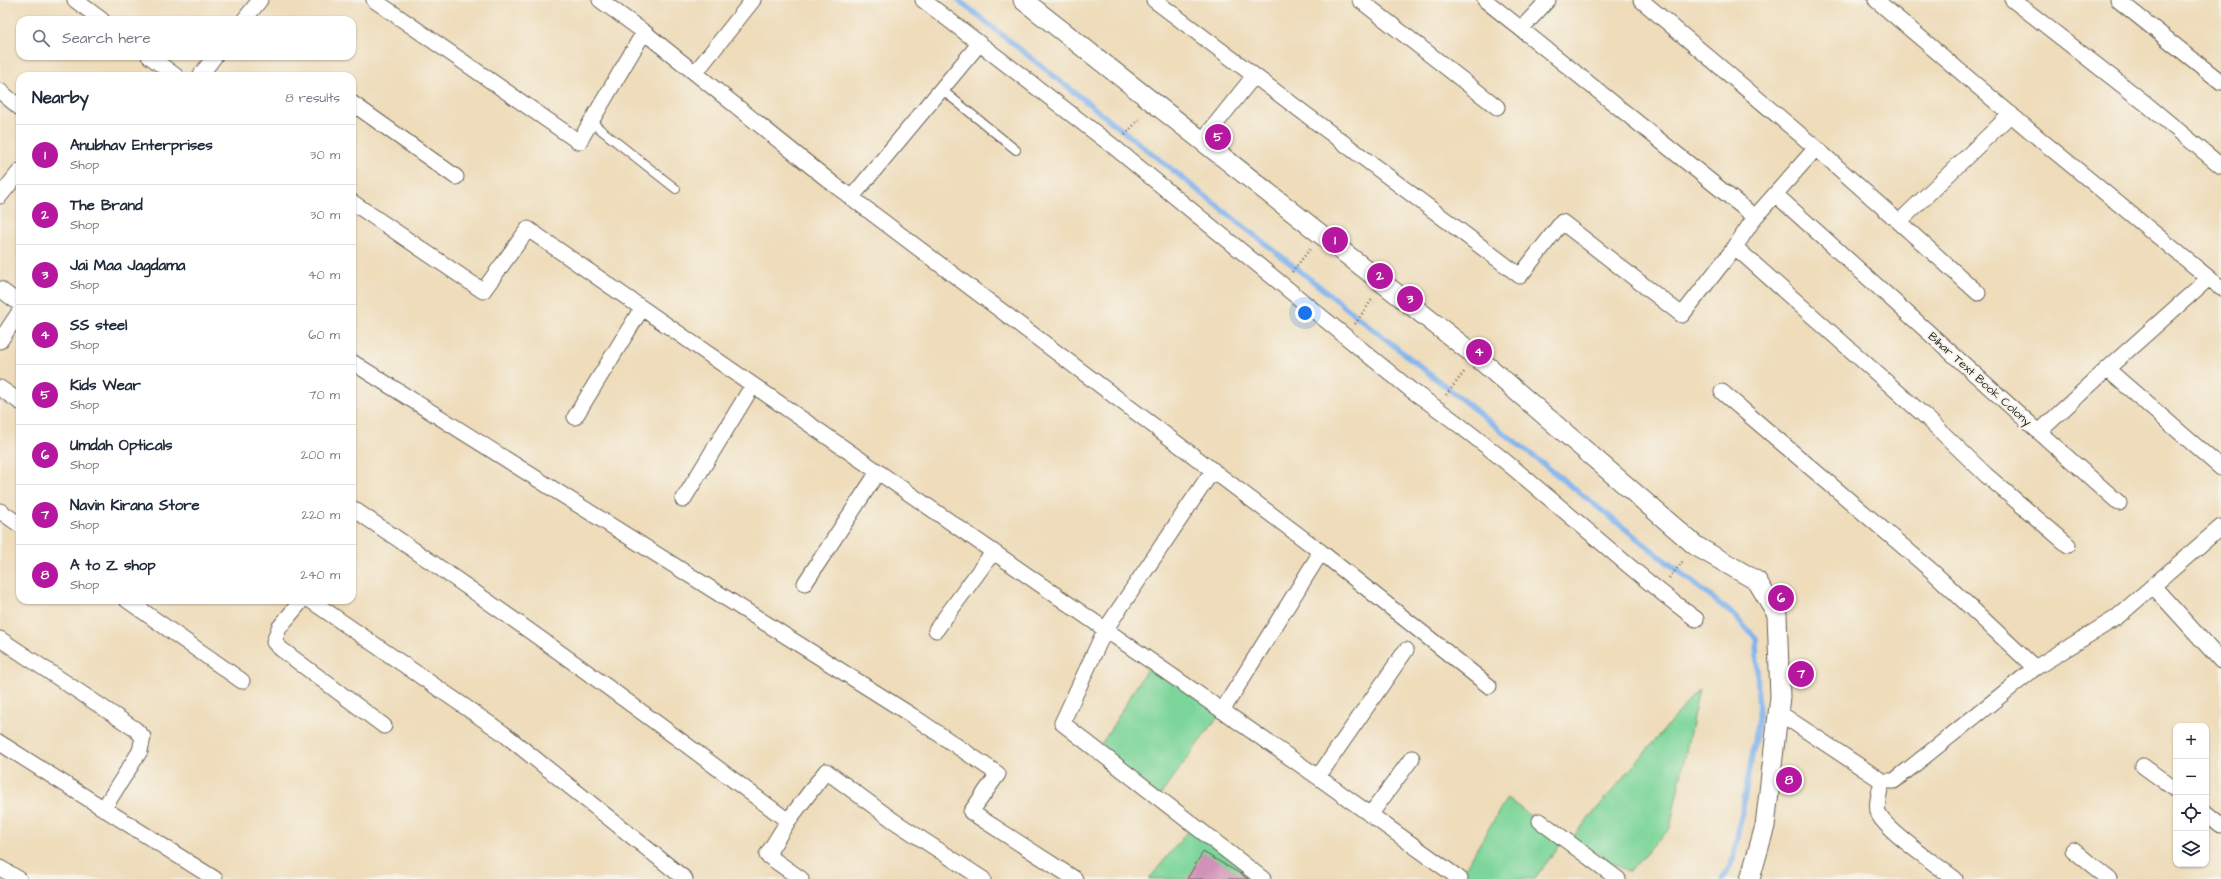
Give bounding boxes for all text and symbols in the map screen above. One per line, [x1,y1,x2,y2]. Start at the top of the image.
search box [16,16,356,60]
icon: search [30,27,52,49]
text: Search here [62,28,151,49]
text: Nearby [32,86,89,110]
text: 8 results [285,89,340,107]
pin: 5 [1205,122,1231,152]
text: Anubhav Enterprises [70,135,213,156]
text: 1 [44,146,46,164]
text: 30 m [310,146,340,164]
text: Shop [70,156,99,174]
text: The Brand [70,195,143,216]
text: 2 [41,206,49,224]
text: 30 m [310,206,340,224]
text: Shop [70,216,99,234]
pin: 1 [1322,225,1348,255]
text: Jai Maa Jagdama [70,255,185,276]
pin: 2 [1367,261,1393,291]
text: 3 [42,266,48,284]
text: 40 m [308,266,340,284]
text: Shop [70,276,99,294]
pin: 3 [1397,284,1423,314]
your location [1295,303,1315,323]
text: SS steel [70,315,127,336]
text: 4 [41,326,49,344]
text: 60 m [308,326,340,344]
street label: Bihar Text Book Colony [1924,328,2035,431]
text: Shop [70,336,99,354]
pin: 4 [1466,337,1492,367]
text: Kids Wear [70,375,141,396]
text: 5 [40,386,50,404]
text: 70 m [308,386,340,404]
text: Shop [70,396,99,414]
text: Umdah Opticals [70,435,173,456]
text: 6 [41,446,49,464]
text: 200 m [301,446,340,464]
text: Shop [70,456,99,474]
text: Navin Kirana Store [70,495,200,516]
text: 7 [41,506,49,524]
text: 220 m [302,506,340,524]
text: Shop [70,516,99,534]
text: A to Z shop [70,555,156,576]
text: 8 [41,566,49,584]
text: 240 m [300,566,340,584]
text: Shop [70,576,99,594]
pin: 6 [1768,583,1794,613]
pin: 7 [1788,659,1814,689]
map controls [2173,723,2209,867]
button: + [2173,723,2209,759]
button: − [2173,759,2209,795]
pin: 8 [1776,765,1802,795]
button: locate [2173,795,2209,831]
button: layers [2173,831,2209,867]

